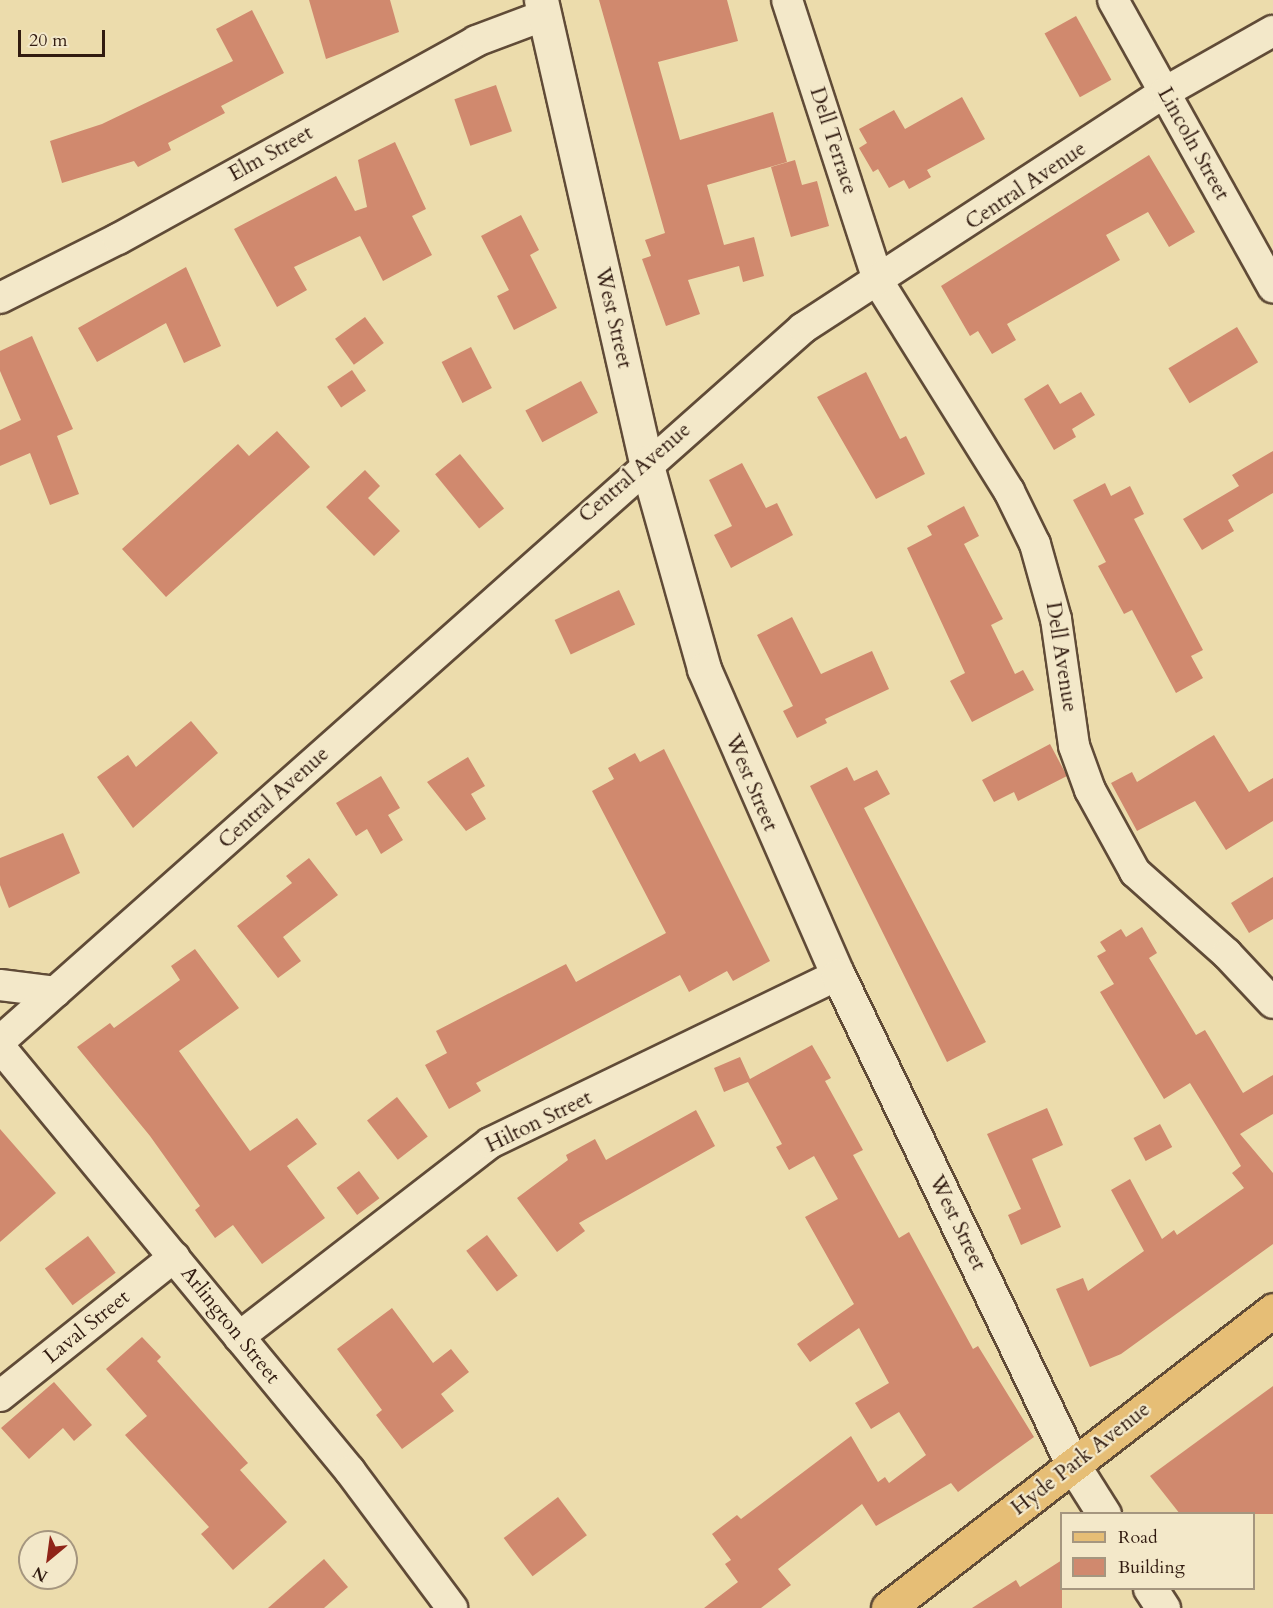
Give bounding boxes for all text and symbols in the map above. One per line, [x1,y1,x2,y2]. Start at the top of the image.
scale bar [21,18,108,56]
text: 20 m [29,28,68,53]
street label: Lincoln Street [1152,83,1234,205]
street label: Dell Terrace [804,84,862,198]
street label: Elm Street [225,121,317,187]
street label: Central Avenue [961,136,1091,236]
street label: West Street [589,265,637,371]
street label: Central Avenue [574,418,696,528]
street label: Dell Avenue [1040,600,1082,714]
street label: West Street [719,731,783,835]
street label: Central Avenue [214,742,334,854]
street label: Hilton Street [482,1085,596,1159]
street label: West Street [923,1171,991,1275]
street label: Arlington Street [175,1261,285,1389]
street label: Laval Street [39,1285,135,1369]
street label: Hyde Park Avenue [1007,1397,1155,1521]
legend [1060,1512,1255,1590]
text: Road [1118,1525,1158,1550]
north arrow [18,1530,78,1590]
text: Building [1118,1555,1185,1580]
text: N [29,1561,52,1587]

